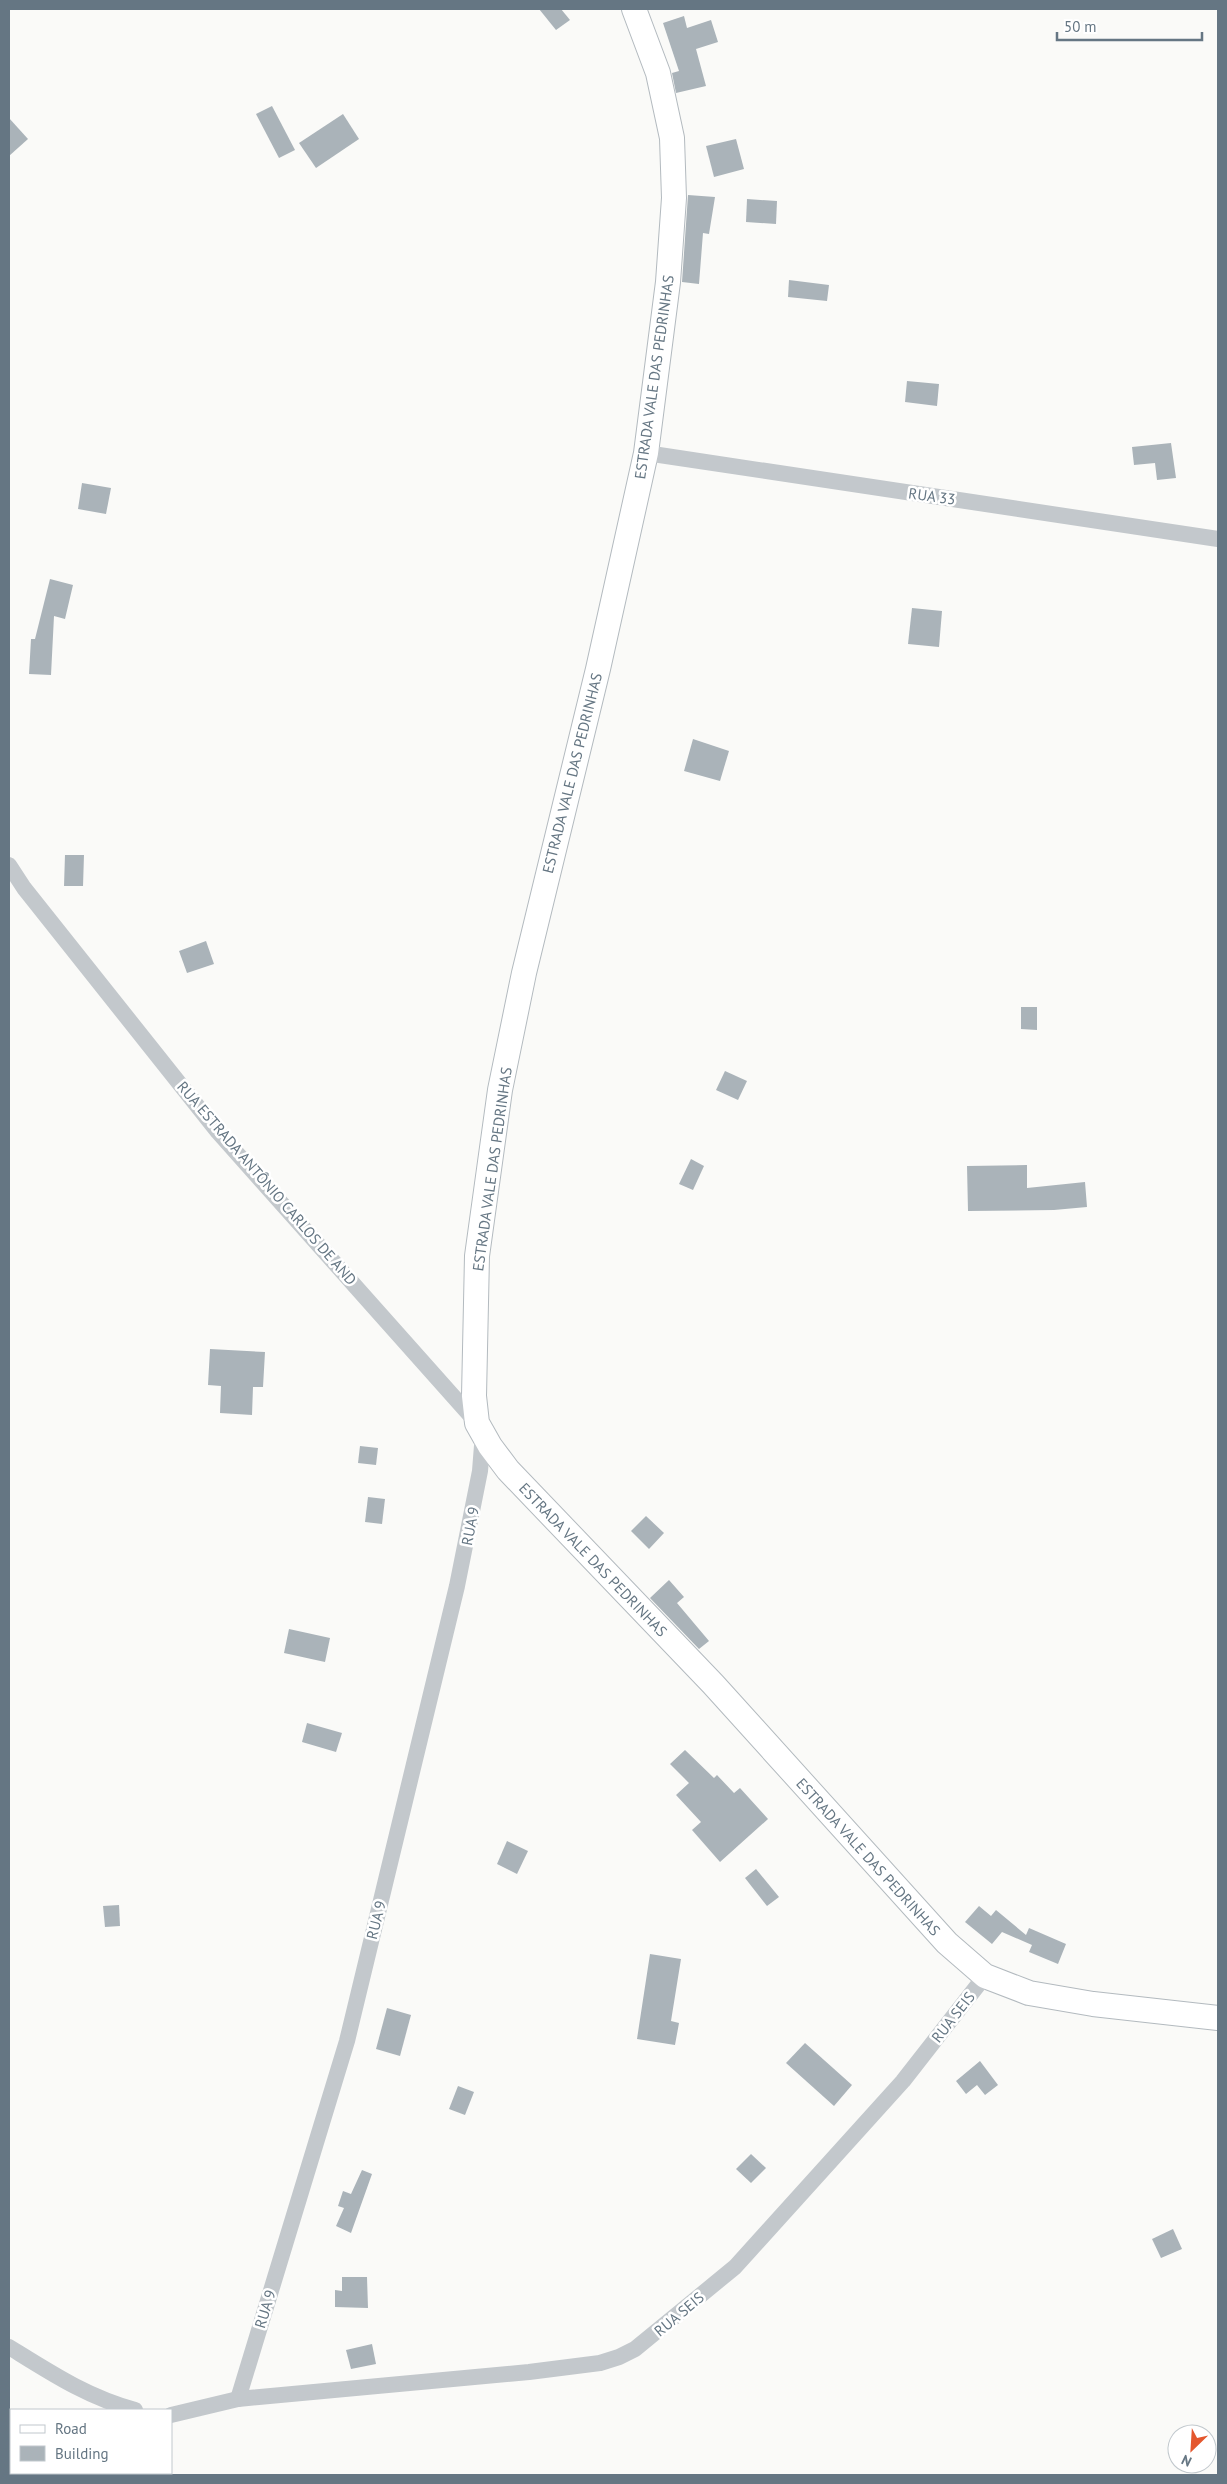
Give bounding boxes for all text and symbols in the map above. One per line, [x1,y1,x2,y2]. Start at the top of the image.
scale bar [1057,10,1202,42]
text: 50 m [1064,17,1097,36]
street label: ESTRADA VALE DAS PEDRINHAS [630,274,678,480]
street label: RUA 33 [907,483,957,509]
street label: ESTRADA VALE DAS PEDRINHAS [538,671,606,875]
street label: ESTRADA VALE DAS PEDRINHAS [468,1066,516,1272]
street label: RUA ESTRADA ANTÔNIO CARLOS DE AND [173,1077,361,1289]
street label: ESTRADA VALE DAS PEDRINHAS [515,1478,672,1640]
street label: RUA 9 [457,1505,483,1547]
street label: ESTRADA VALE DAS PEDRINHAS [793,1774,945,1939]
street label: RUA 9 [362,1899,390,1941]
street label: RUA SEIS [927,1988,979,2046]
street label: RUA 9 [250,2288,280,2330]
street label: RUA SEIS [650,2288,708,2340]
legend [10,2409,172,2474]
text: Road [55,2419,87,2438]
north arrow [1167,2424,1217,2474]
text: Building [55,2444,109,2463]
text: N [1179,2451,1194,2471]

